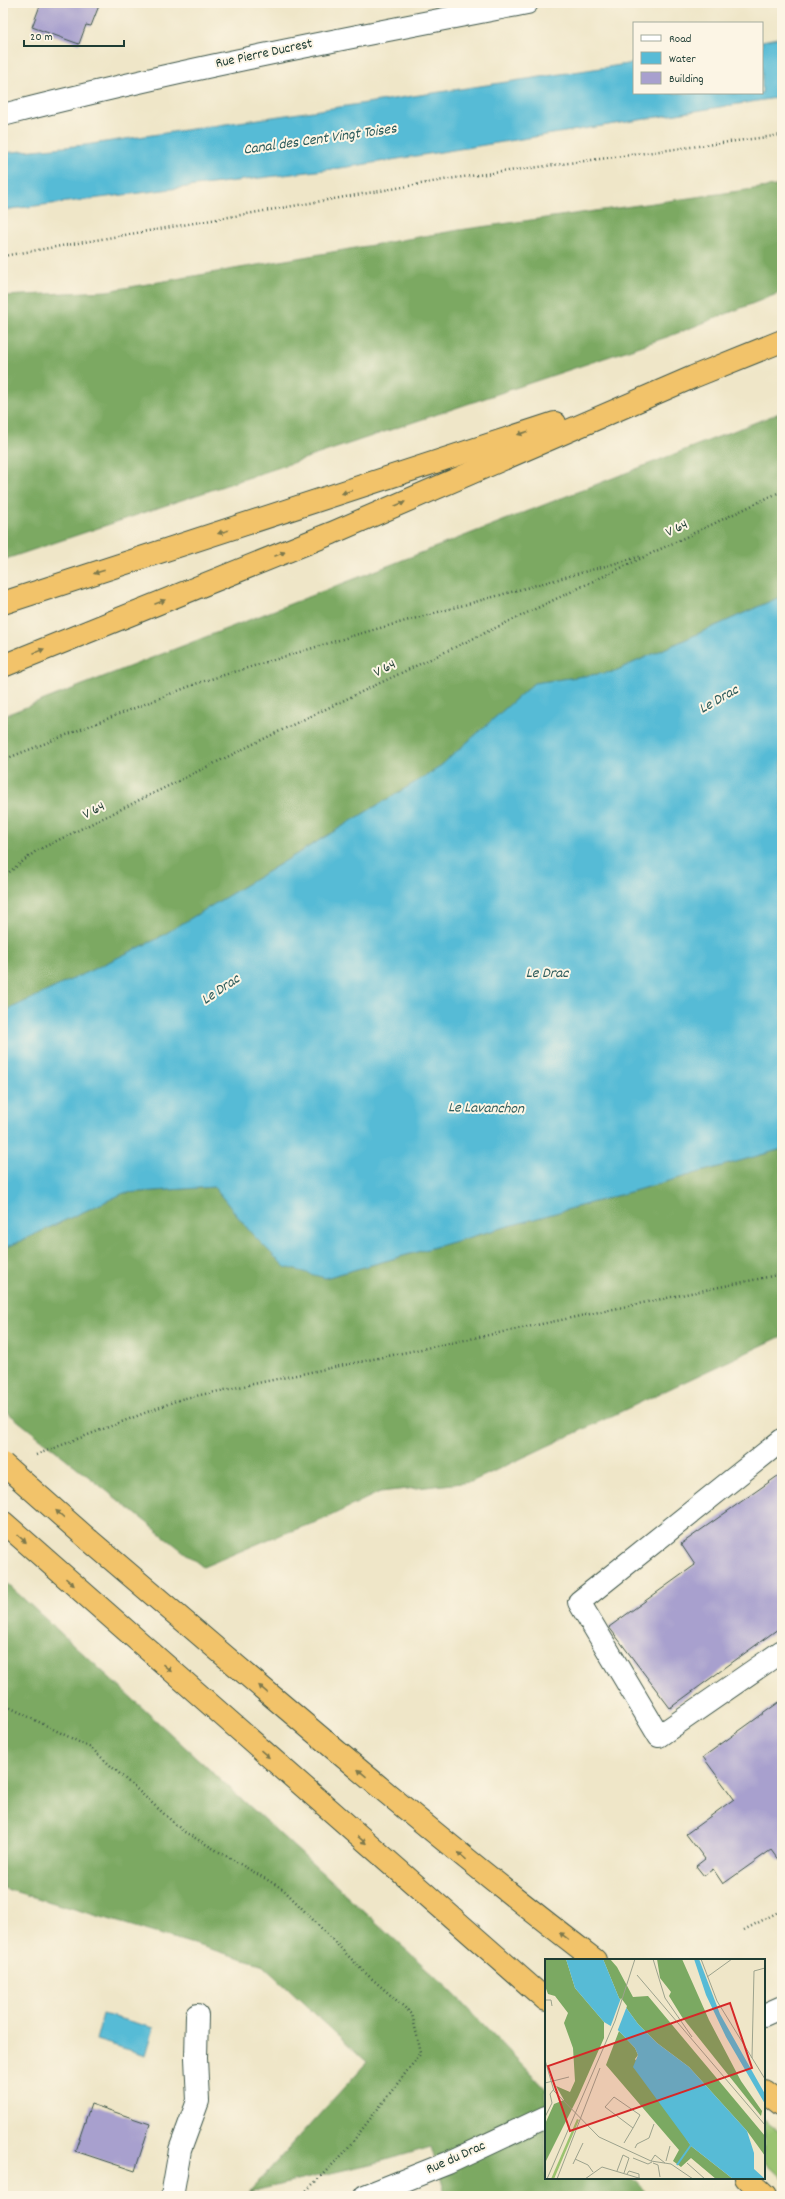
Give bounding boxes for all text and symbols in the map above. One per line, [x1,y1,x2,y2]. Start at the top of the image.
scale bar [24,22,124,48]
legend [633,22,763,94]
text: 20 m [30,29,53,46]
text: Road [669,31,691,48]
street label: Rue Pierre Ducrest [214,34,314,74]
text: Water [669,51,696,68]
text: Building [669,71,704,88]
water label: Canal des Cent Vingt Toises [242,118,399,162]
one-way arrow [517,430,529,436]
one-way arrow [340,489,352,495]
one-way arrow [395,500,407,506]
street label: V 64 [663,515,691,543]
one-way arrow [217,529,229,535]
one-way arrow [275,551,286,557]
one-way arrow [93,569,105,575]
one-way arrow [154,599,166,605]
one-way arrow [34,648,45,654]
street label: V 64 [370,655,400,683]
water label: Le Drac [695,679,744,720]
street label: V 64 [79,797,109,825]
water label: Le Drac [526,963,569,985]
water label: Le Drac [197,968,246,1011]
water label: Le Lavanchon [448,1097,525,1121]
one-way arrow [55,1510,65,1519]
one-way arrow [17,1534,27,1544]
one-way arrow [65,1577,75,1586]
one-way arrow [162,1663,173,1672]
one-way arrow [258,1684,269,1693]
one-way arrow [260,1749,270,1758]
one-way arrow [357,1769,367,1777]
one-way arrow [357,1835,368,1844]
one-way arrow [457,1851,468,1860]
one-way arrow [559,1932,570,1941]
inset map [545,1959,765,2179]
street label: Rue du Drac [423,2136,489,2180]

